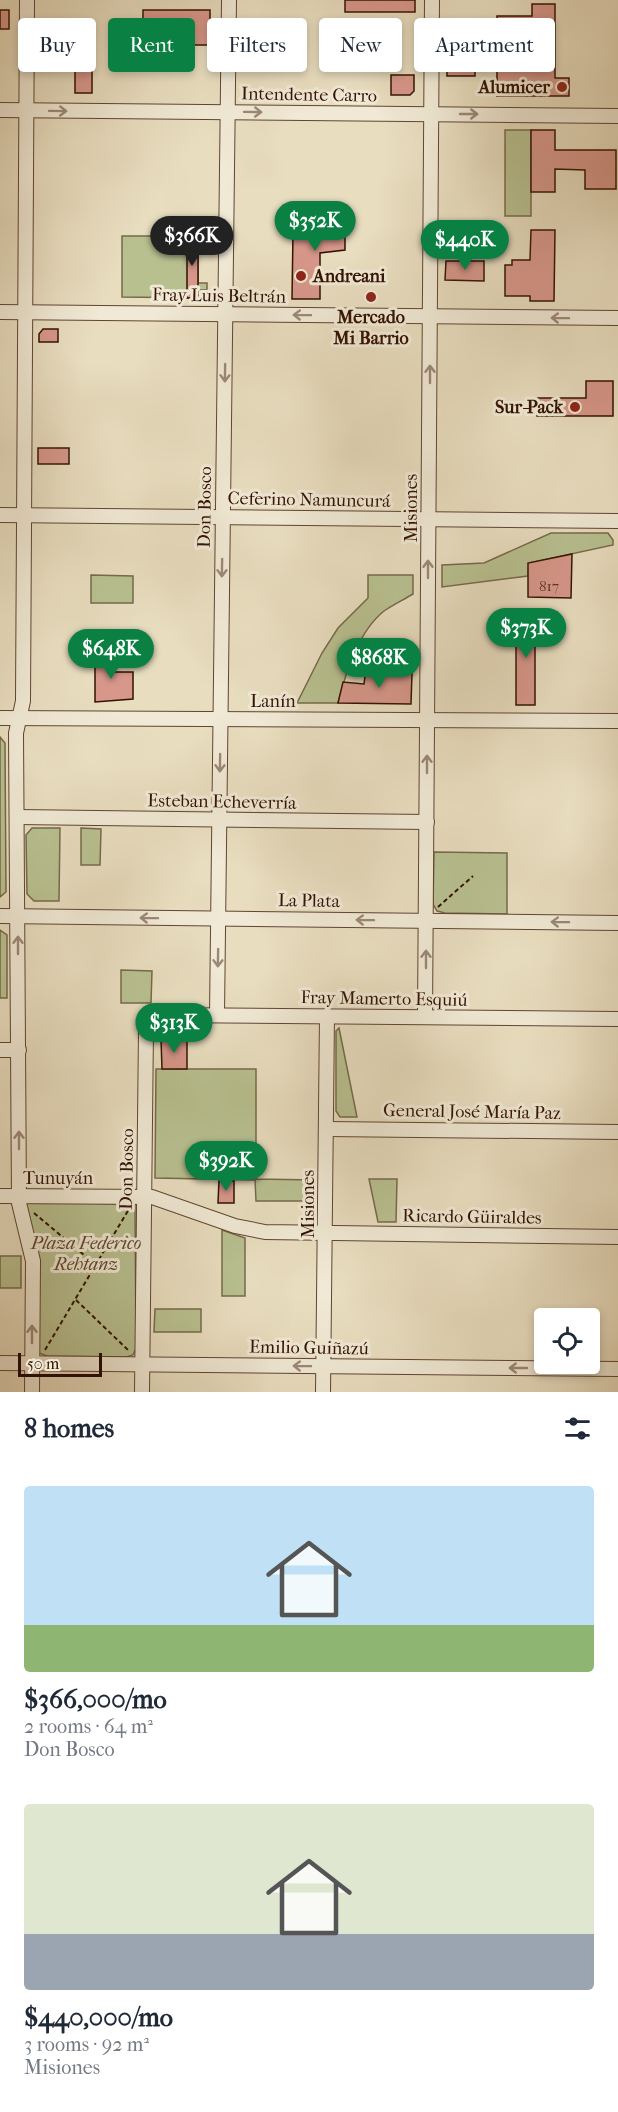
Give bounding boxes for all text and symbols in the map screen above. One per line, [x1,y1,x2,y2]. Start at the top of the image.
chip: Buy [18,18,96,72]
chip: Rent [108,18,195,72]
chip: Filters [207,18,307,72]
chip: New [319,18,402,72]
chip: Apartment [414,18,555,72]
place label: Alumicer [478,77,550,98]
marker: Alumicer [555,80,569,94]
street label: Intendente Carro [241,83,377,107]
one-way arrow [48,105,68,117]
one-way arrow [243,107,263,118]
one-way arrow [459,108,479,120]
pin: $352K [273,201,357,252]
text: $352K [289,209,341,232]
pin: $366K [150,216,234,267]
pin: $440K [423,220,507,271]
text: $366K [164,224,220,247]
text: $440K [435,228,495,251]
place label: Andreani [312,266,386,287]
marker: Andreani [294,269,308,283]
street label: Fray Luis Beltrán [152,284,287,308]
marker: Mercado Mi Barrio [364,290,378,304]
place label: Mercado Mi Barrio [332,307,409,349]
one-way arrow [292,309,312,321]
one-way arrow [550,312,570,323]
one-way arrow [219,362,231,382]
one-way arrow [424,364,436,384]
place label: Sur-Pack [495,397,564,418]
marker: Sur-Pack [568,400,582,414]
street label: Don Bosco [194,466,216,548]
street label: Misiones [401,473,422,542]
street label: Ceferino Namuncurá [227,488,391,512]
one-way arrow [217,557,228,577]
one-way arrow [422,559,434,579]
house number: 817 [539,577,559,595]
pin: $373K [484,608,568,659]
text: $373K [500,616,552,639]
pin: $648K [69,629,153,680]
text: $648K [82,637,140,660]
pin: $868K [337,638,421,689]
text: $868K [351,646,407,669]
street label: Lanín [250,691,296,712]
one-way arrow [214,752,226,772]
one-way arrow [421,754,433,774]
street label: Esteban Echeverría [147,790,297,814]
street label: La Plata [278,890,341,912]
one-way arrow [139,912,159,924]
one-way arrow [355,914,375,926]
one-way arrow [550,916,570,928]
one-way arrow [12,936,24,956]
one-way arrow [212,947,223,967]
one-way arrow [420,949,432,969]
street label: Fray Mamerto Esquiú [300,987,468,1011]
pin: $313K [132,1003,216,1054]
text: $313K [149,1011,199,1034]
street label: General José María Paz [383,1100,561,1124]
street label: Don Bosco [116,1128,138,1210]
one-way arrow [13,1131,25,1151]
pin: $392K [184,1141,268,1192]
text: $392K [199,1149,253,1172]
street label: Tunuyán [23,1168,94,1189]
street label: Misiones [298,1169,319,1238]
street label: Ricardo Güiraldes [402,1205,542,1229]
park label: Plaza Federico Rehtanz [30,1233,141,1275]
map controls [534,1308,600,1374]
button: locate [534,1308,600,1374]
one-way arrow [26,1324,38,1344]
street label: Emilio Guiñazú [249,1336,369,1360]
scale bar [18,1350,102,1378]
text: 50 m [27,1354,59,1373]
one-way arrow [292,1360,312,1372]
one-way arrow [508,1362,528,1374]
icon: filters [561,1412,594,1445]
text: 8 homes [24,1413,114,1444]
icon: home [255,1525,363,1633]
text: $366,000/mo [24,1684,167,1715]
text: 2 rooms · 64 m² [24,1715,153,1738]
text: Don Bosco [24,1738,115,1761]
icon: home [255,1843,363,1951]
text: $440,000/mo [24,2002,173,2033]
text: 3 rooms · 92 m² [24,2033,149,2056]
text: Misiones [24,2056,100,2079]

